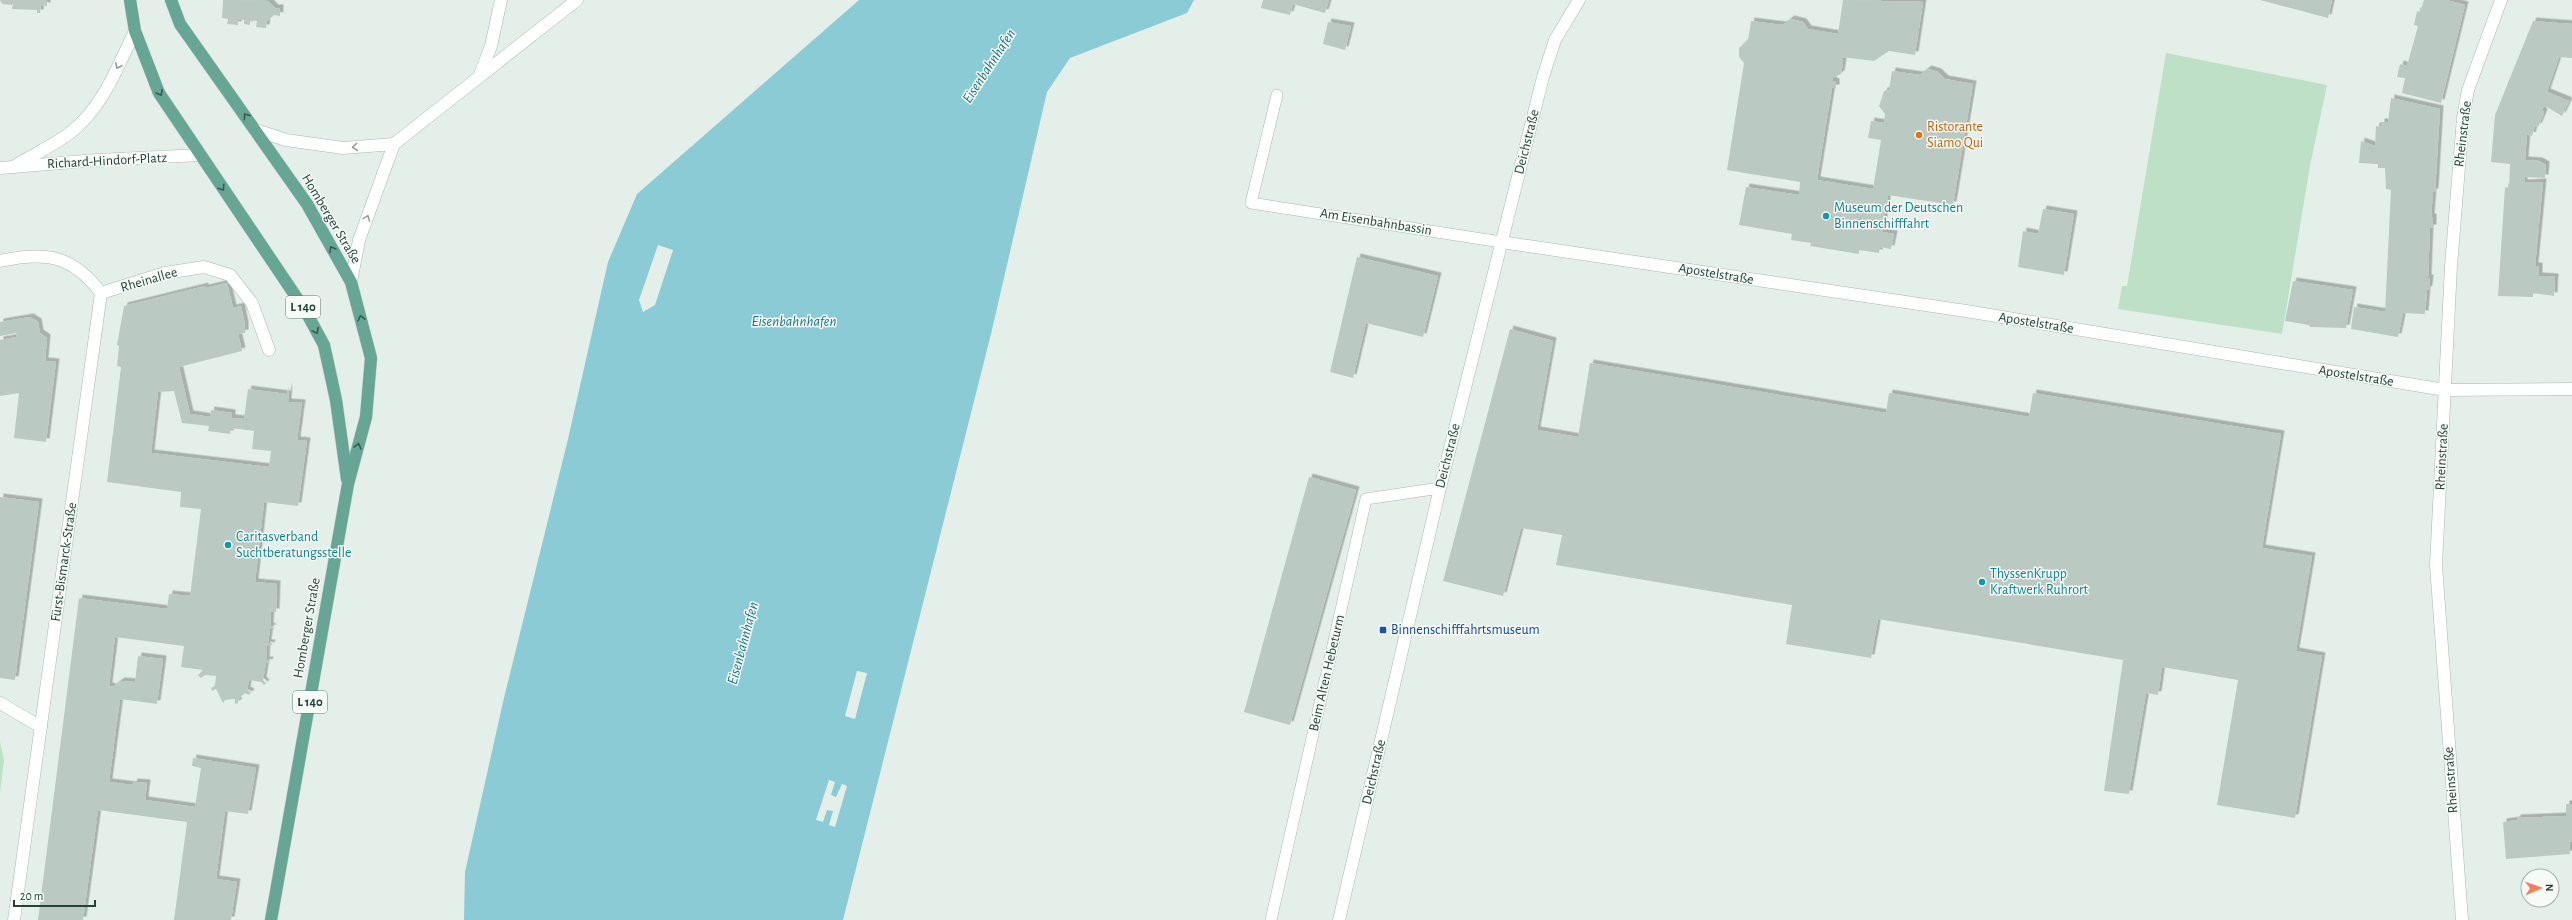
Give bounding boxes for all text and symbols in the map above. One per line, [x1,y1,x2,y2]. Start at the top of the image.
water label: Eisenbahnhafen [960,26,1018,106]
one-way arrow [115,62,123,70]
one-way arrow [156,89,163,96]
street label: Rheinstraße [2452,100,2474,168]
street label: Deichstraße [1512,108,1542,176]
one-way arrow [243,113,251,120]
place label: Ristorante Siamo Qui [1927,120,1983,150]
marker: Ristorante Siamo Qui [1914,130,1924,140]
one-way arrow [352,143,358,152]
street label: Richard-Hindorf-Platz [47,151,168,171]
street label: Homberger Straße [299,172,363,266]
one-way arrow [217,183,224,190]
place label: Museum der Deutschen Binnenschifffahrt [1834,201,1963,231]
street label: Am Eisenbahnbassin [1319,206,1433,238]
marker: Museum der Deutschen Binnenschifffahrt [1821,211,1831,221]
one-way arrow [362,214,371,221]
one-way arrow [329,245,336,253]
street label: Apostelstraße [1677,261,1755,287]
street label: Rheinallee [119,265,179,295]
road number: L 140 [286,296,320,318]
street label: Apostelstraße [1997,310,2075,336]
water label: Eisenbahnhafen [752,314,836,329]
one-way arrow [358,315,366,322]
one-way arrow [312,327,319,334]
street label: Apostelstraße [2317,363,2395,389]
street label: Deichstraße [1433,422,1463,490]
street label: Rheinstraße [2433,423,2451,491]
one-way arrow [353,443,362,450]
street label: Fürst-Bismarck-Straße [49,502,79,622]
place label: Caritasverband Suchtberatungsstelle [236,530,351,560]
marker: Caritasverband Suchtberatungsstelle [223,540,233,550]
place label: ThyssenKrupp Kraftwerk Ruhrort [1990,567,2089,597]
street label: Homberger Straße [291,577,323,679]
marker: ThyssenKrupp Kraftwerk Ruhrort [1977,577,1987,587]
water label: Eisenbahnhafen [725,600,761,686]
street label: Beim Alten Hebeturm [1307,613,1347,733]
place label: Binnenschifffahrtsmuseum [1391,623,1540,637]
marker: Binnenschifffahrtsmuseum [1378,625,1388,635]
road number: L 140 [293,691,327,713]
street label: Deichstraße [1360,738,1388,806]
street label: Rheinstraße [2442,746,2460,814]
north arrow [2520,868,2560,908]
scale bar [14,882,95,908]
text: N [2544,884,2555,892]
text: 20 m [20,890,43,902]

